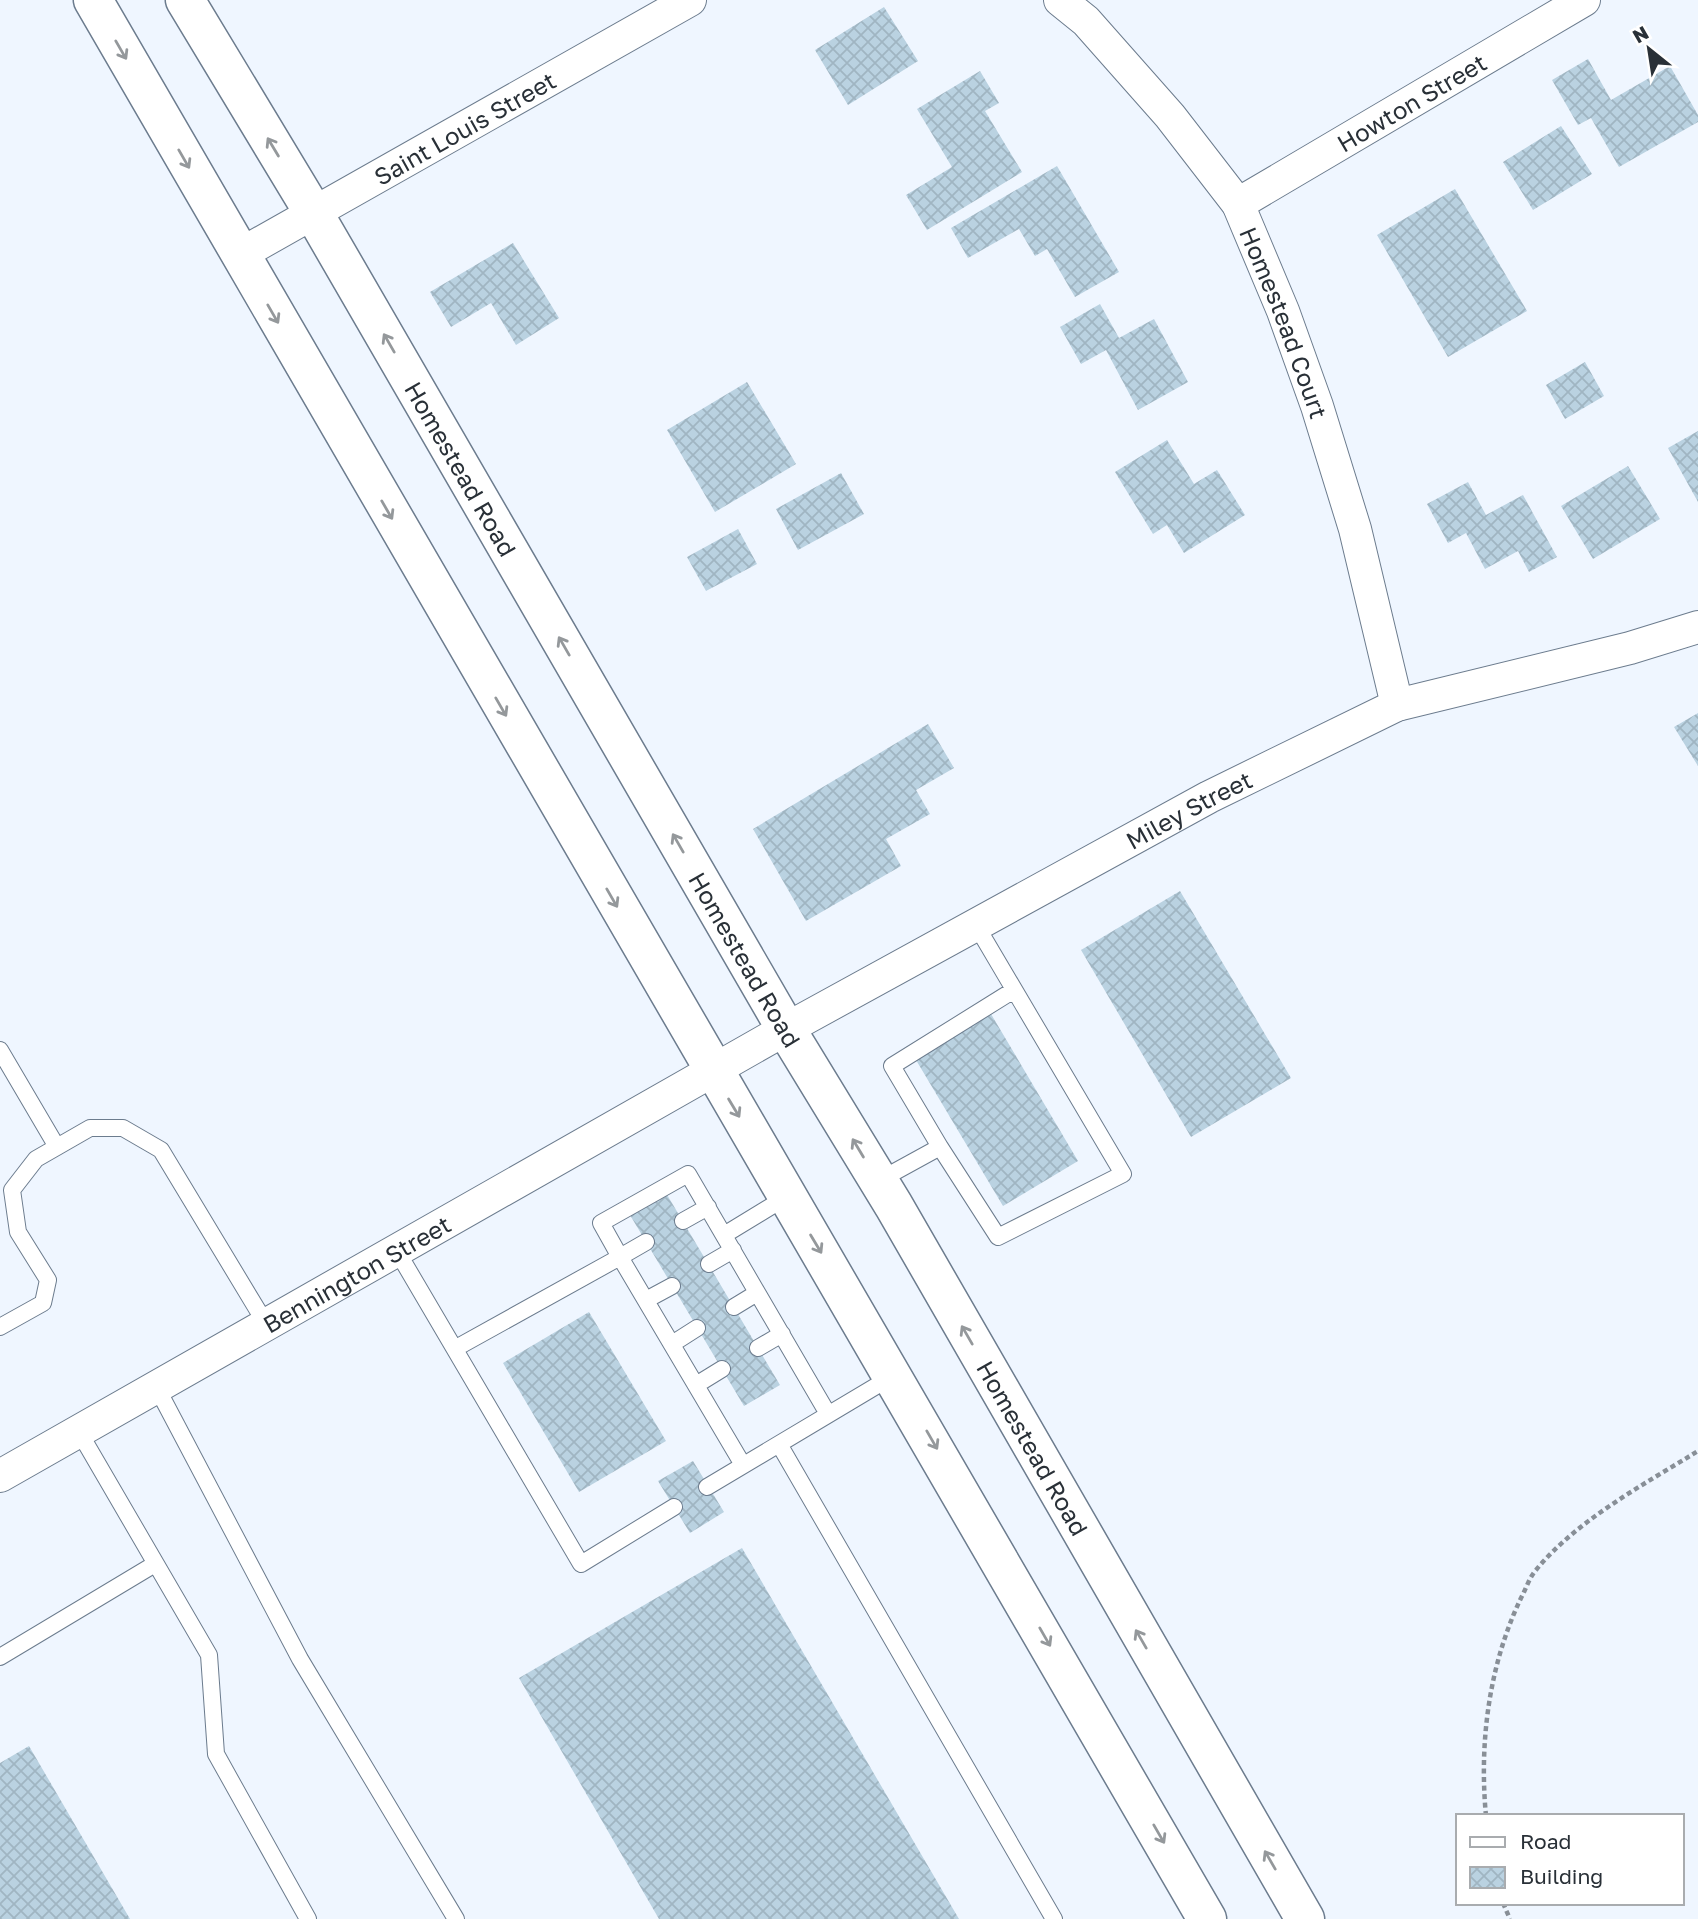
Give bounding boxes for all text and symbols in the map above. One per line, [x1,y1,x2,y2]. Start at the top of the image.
north arrow [1614,14,1684,84]
text: N [1628,20,1652,47]
one-way arrow [114,39,128,59]
street label: Howton Street [1331,47,1491,157]
street label: Saint Louis Street [368,65,560,190]
one-way arrow [266,137,280,157]
one-way arrow [177,148,191,168]
street label: Homestead Court [1235,222,1334,422]
one-way arrow [266,303,280,323]
one-way arrow [381,333,395,353]
street label: Homestead Road [400,376,523,561]
one-way arrow [380,500,394,520]
one-way arrow [557,636,571,656]
one-way arrow [495,697,509,717]
street label: Miley Street [1121,764,1256,854]
one-way arrow [671,833,685,853]
street label: Homestead Road [684,867,808,1052]
one-way arrow [605,887,619,907]
one-way arrow [728,1097,742,1117]
one-way arrow [851,1139,865,1159]
street label: Bennington Street [257,1208,455,1338]
one-way arrow [809,1233,823,1253]
one-way arrow [960,1326,974,1346]
street label: Homestead Road [972,1355,1095,1540]
one-way arrow [925,1429,939,1449]
one-way arrow [1039,1626,1052,1647]
one-way arrow [1134,1629,1147,1650]
legend [1456,1814,1684,1905]
one-way arrow [1152,1824,1166,1844]
text: Road [1520,1828,1571,1854]
one-way arrow [1263,1851,1277,1871]
text: Building [1520,1863,1603,1889]

